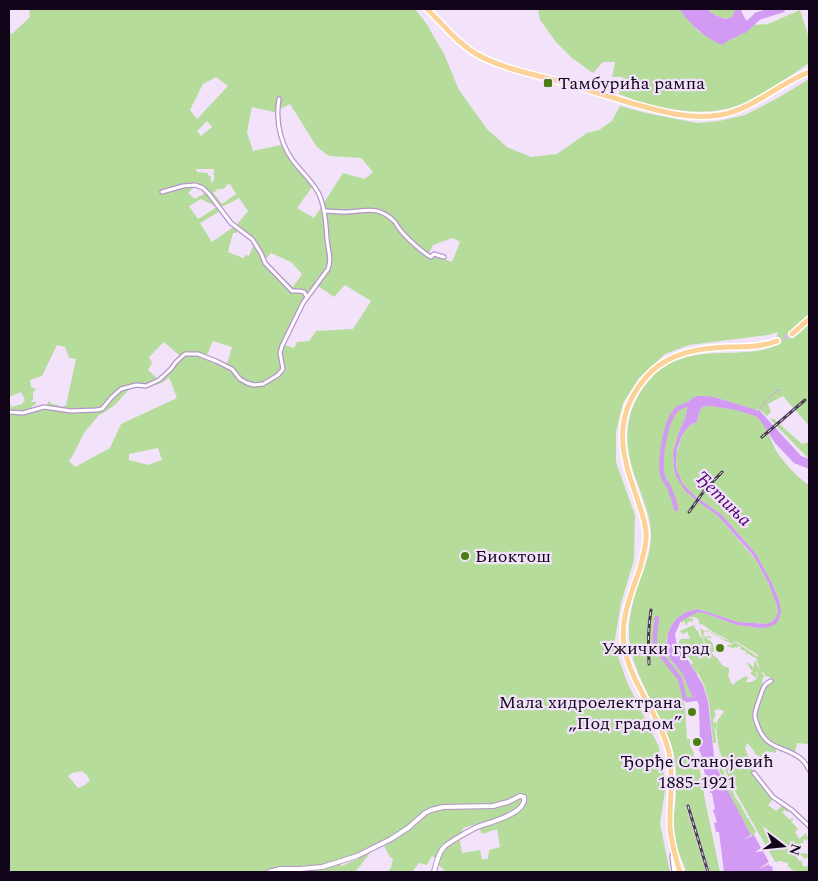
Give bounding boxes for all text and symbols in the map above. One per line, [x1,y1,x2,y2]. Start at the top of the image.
place label: Тамбурића рампа [558,70,705,97]
marker: Тамбурића рампа [542,77,554,89]
water label: Ђетиња [688,464,759,534]
place label: Биоктош [475,543,551,570]
marker: Биоктош [459,550,471,562]
place label: Ужички град [602,635,710,662]
marker: Ужички град [714,642,726,654]
place label: Мала хидроелектрана „Под градом” [499,689,682,737]
marker: Мала хидроелектрана „Под градом” [686,706,698,718]
marker: Ђорђе Станојевић 1885-1921 [691,736,703,748]
place label: Ђорђе Станојевић 1885-1921 [620,748,774,796]
north arrow [758,821,808,871]
text: N [783,841,807,858]

